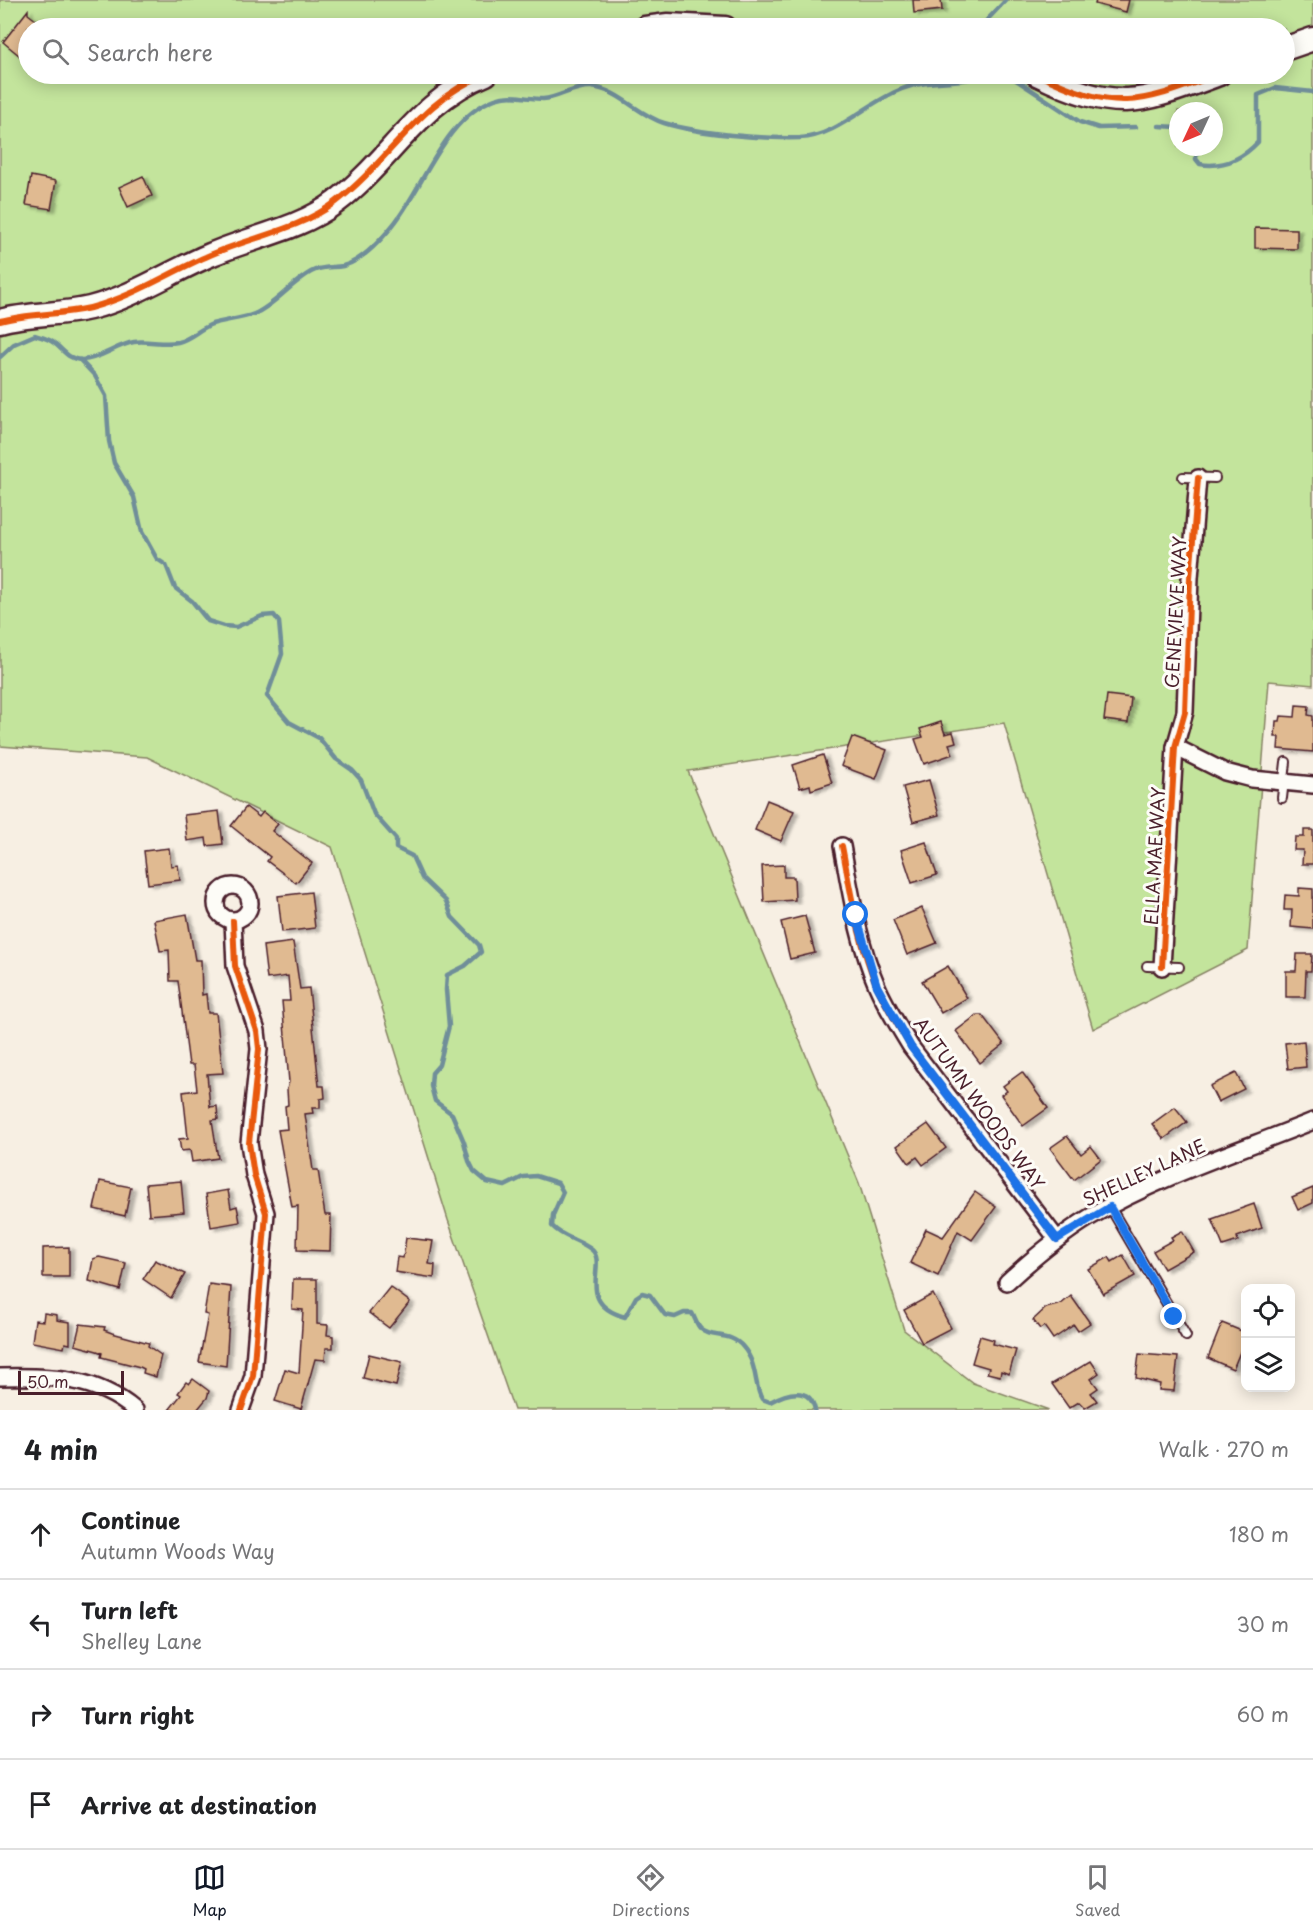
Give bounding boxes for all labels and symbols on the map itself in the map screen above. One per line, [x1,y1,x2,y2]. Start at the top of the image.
north arrow [1169,102,1223,156]
street label: GENEVIEVE WAY [1158,535,1192,689]
street label: ELLA MAE WAY [1137,786,1171,926]
route start [842,901,868,927]
street label: AUTUMN WOODS WAY [908,1011,1052,1195]
street label: SHELLEY LANE [1078,1132,1210,1212]
route end [1160,1303,1186,1329]
scale bar [18,1368,124,1396]

